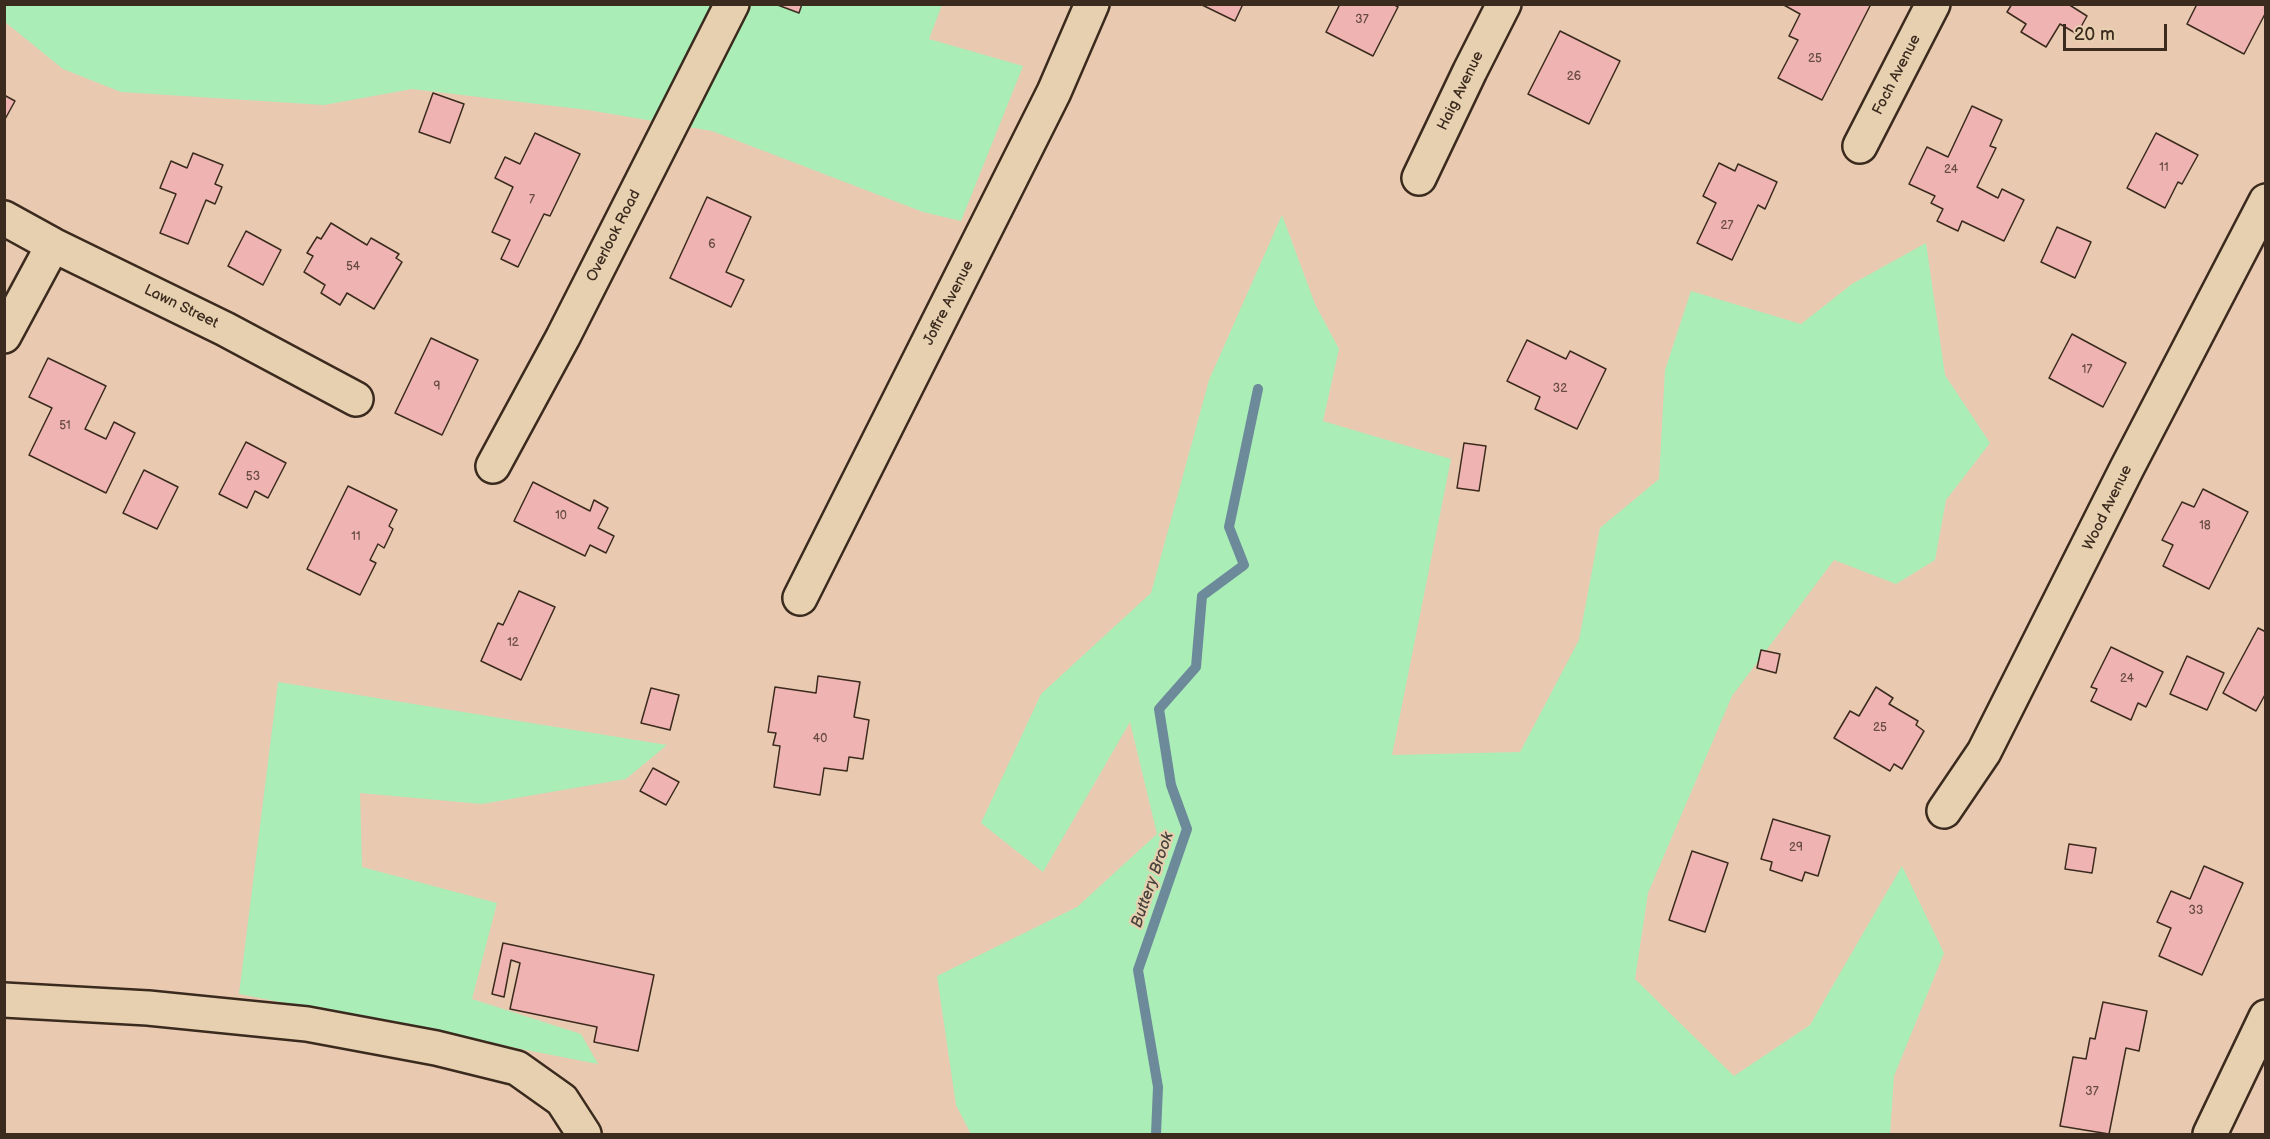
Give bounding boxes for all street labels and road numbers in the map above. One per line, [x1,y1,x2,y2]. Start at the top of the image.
street label: Foch Avenue [1869,32,1925,118]
street label: Haig Avenue [1434,48,1488,134]
street label: Overlook Road [583,187,645,285]
street label: Joffre Avenue [920,258,978,348]
street label: Lawn Street [141,281,221,333]
street label: Wood Avenue [2080,462,2136,554]

